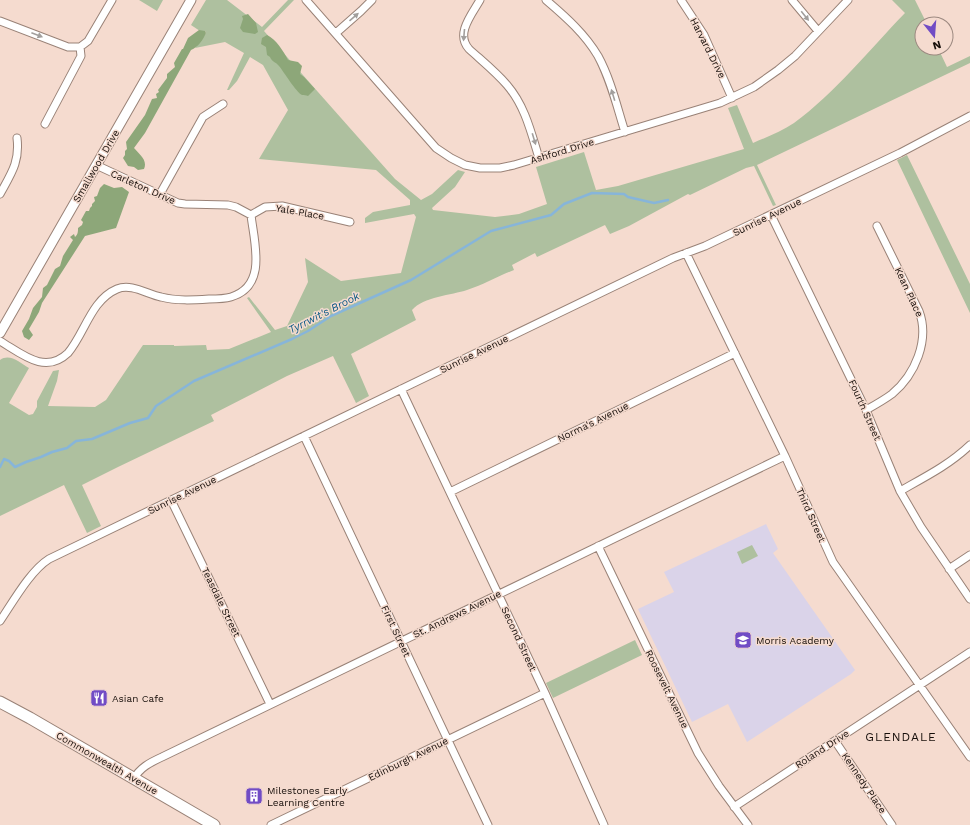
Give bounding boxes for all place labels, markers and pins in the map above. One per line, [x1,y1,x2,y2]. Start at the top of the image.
school or university icon: Morris Academy [733,630,753,650]
place label: Morris Academy [756,635,835,646]
restaurant icon: Asian Cafe [89,688,109,708]
place label: Asian Cafe [112,693,164,704]
place label: Milestones Early Learning Centre [267,785,348,808]
building icon: Milestones Early Learning Centre [244,786,264,806]

